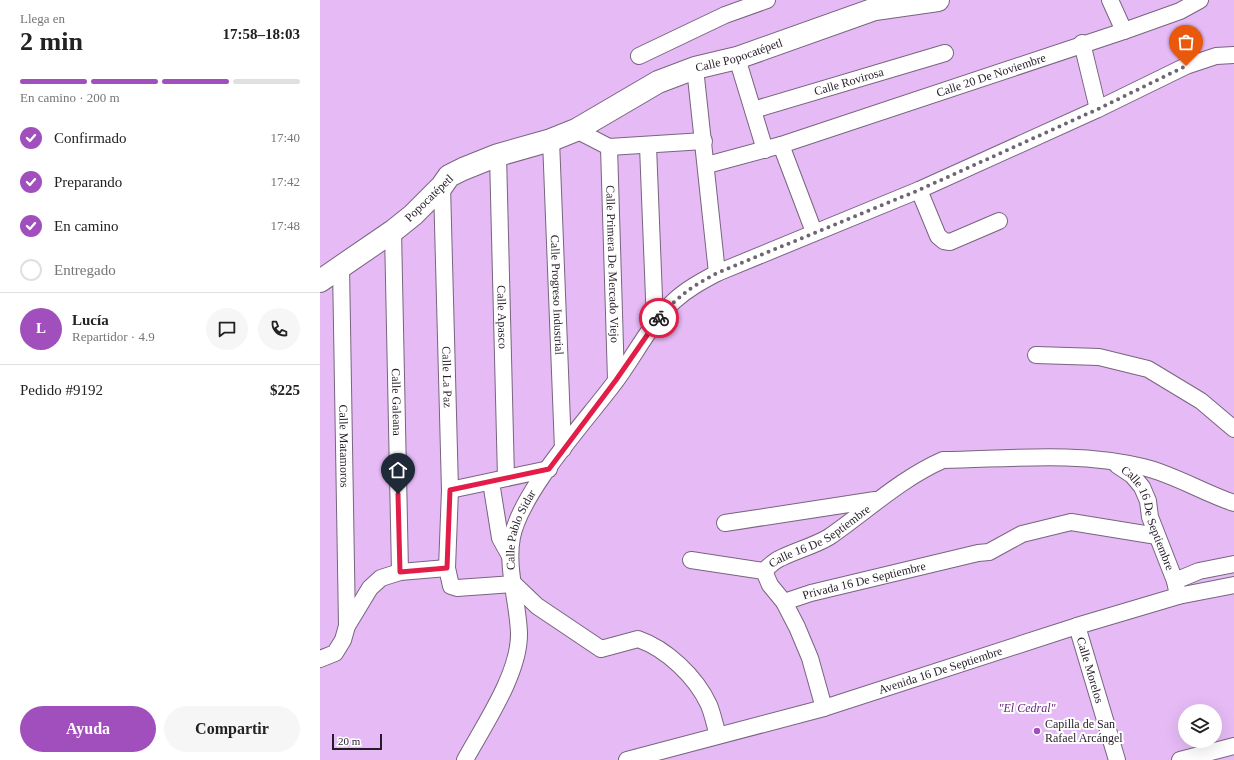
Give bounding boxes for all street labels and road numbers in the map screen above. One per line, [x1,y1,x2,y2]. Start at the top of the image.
street label: Calle Popocatépetl [694,35,785,75]
street label: Calle 20 De Noviembre [935,51,1048,100]
street label: Calle Rovirosa [812,64,886,98]
street label: Popocatépetl [402,171,457,225]
street label: Calle Primera De Mercado Viejo [603,185,622,343]
street label: Calle Progreso Industrial [548,235,566,356]
street label: Calle Apasco [494,285,510,349]
street label: Calle La Paz [439,346,455,408]
street label: Calle Galeana [389,368,404,437]
street label: Calle Matamoros [336,404,352,488]
street label: Calle 16 De Septiembre [1118,463,1177,572]
street label: Calle Pablo Sidar [503,487,539,571]
street label: Calle 16 De Septiembre [766,502,873,571]
street label: Privada 16 De Septiembre [801,559,927,602]
street label: Calle Morelos [1074,635,1107,705]
street label: Avenida 16 De Septiembre [877,644,1004,697]

